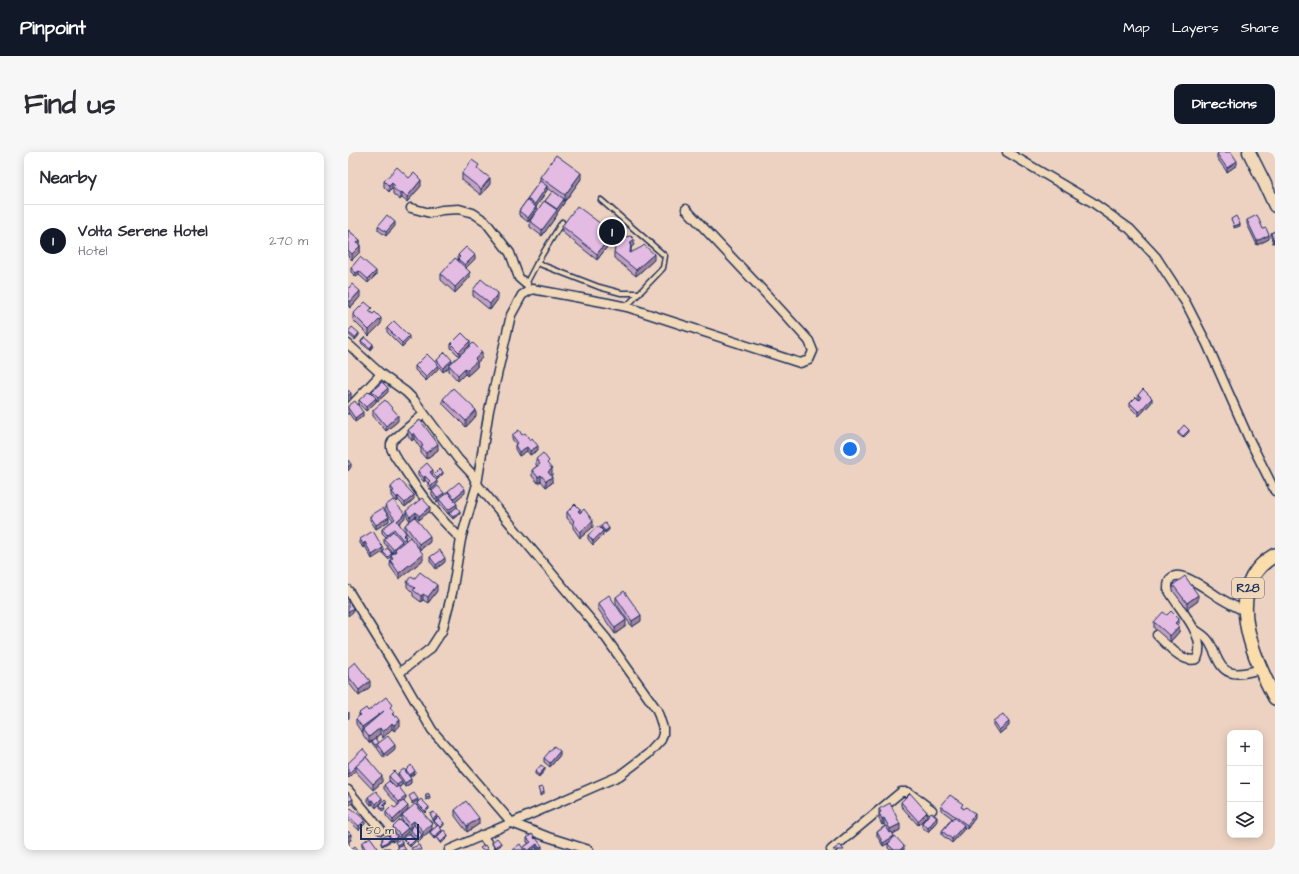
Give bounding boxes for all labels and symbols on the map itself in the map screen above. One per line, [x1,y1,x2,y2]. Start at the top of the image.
pin: 1 [599,217,625,247]
your location [840,439,860,459]
road number: R28 [1232,578,1264,598]
scale bar [360,822,419,841]

